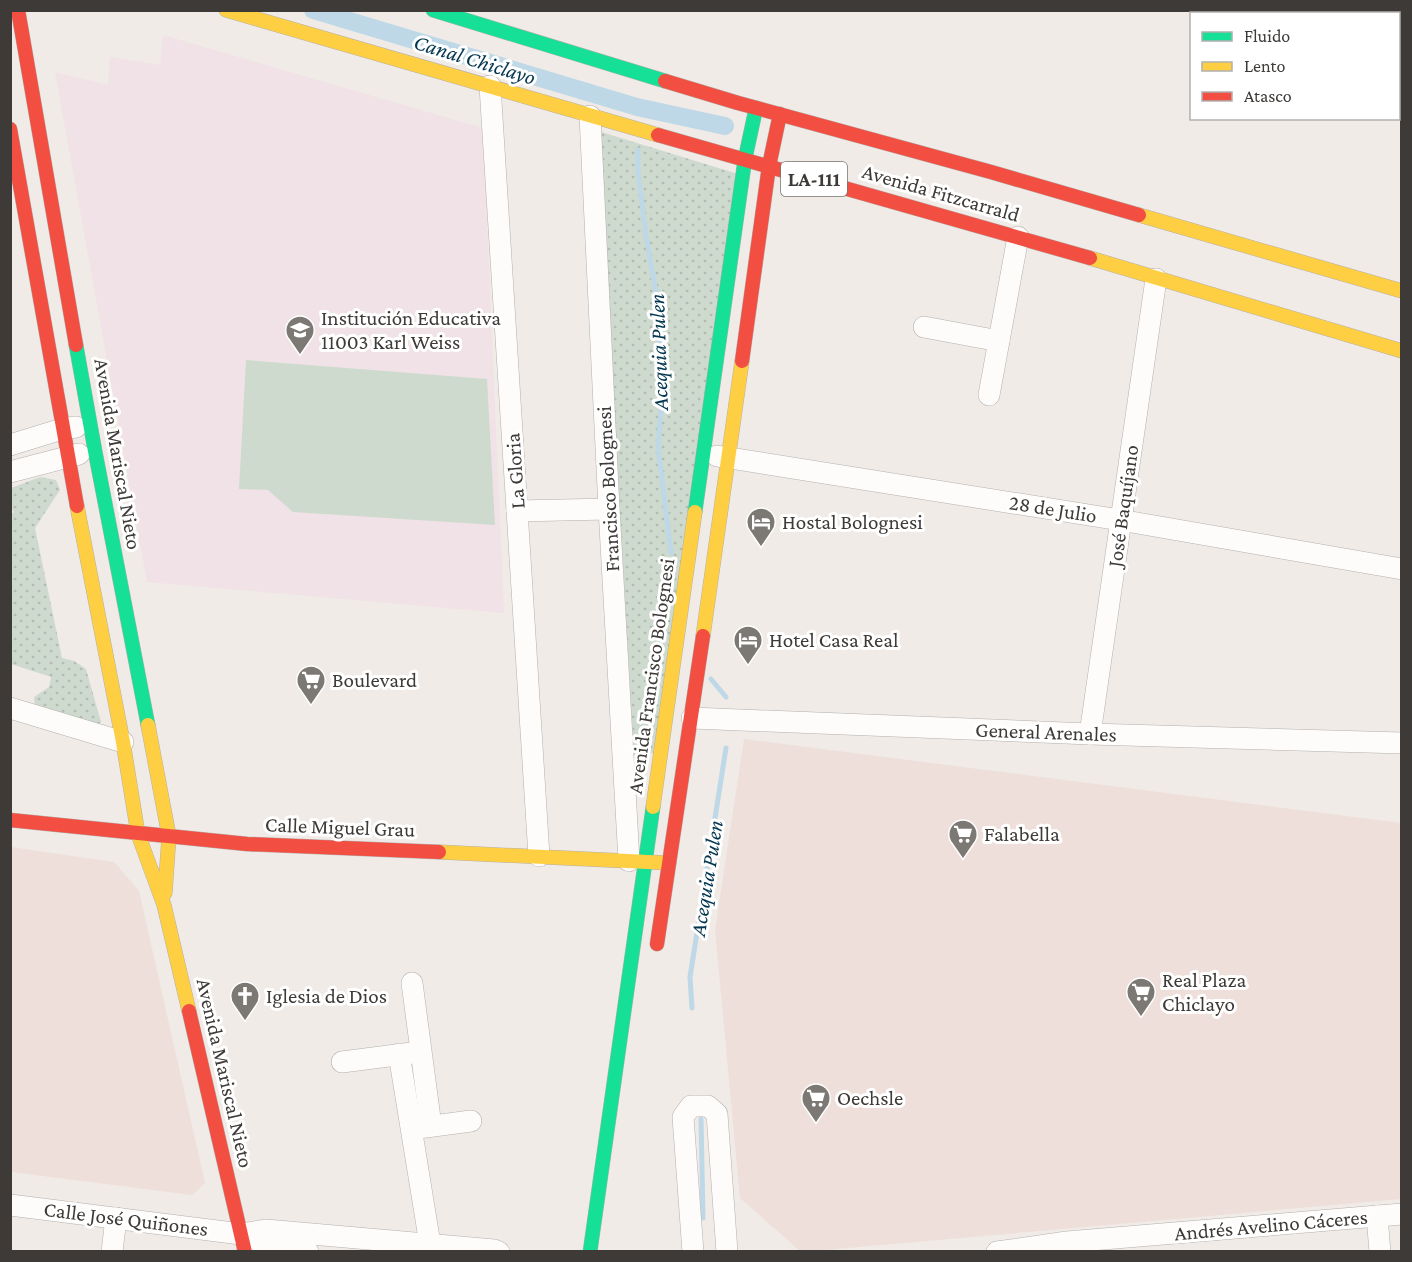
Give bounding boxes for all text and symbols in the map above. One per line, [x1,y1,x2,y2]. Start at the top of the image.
legend [1190,12,1400,120]
text: Fluido [1244,26,1290,46]
water label: Canal Chiclayo [411,29,539,90]
text: Lento [1244,56,1285,76]
text: Atasco [1244,86,1292,106]
street label: Avenida Fitzcarrald [860,159,1022,227]
road number: LA-111 [781,162,847,196]
water label: Acequia Pulen [644,293,673,412]
place label: Institución Educativa 11003 Karl Weiss [321,306,501,354]
school or university icon: Institución Educativa 11003 Karl Weiss [284,314,316,356]
street label: Avenida Mariscal Nieto [89,357,147,551]
street label: Francisco Bolognesi [592,405,624,572]
street label: La Gloria [500,432,530,510]
street label: José Baquíjano [1102,443,1143,571]
street label: 28 de Julio [1007,490,1099,528]
hotel icon: Hostal Bolognesi [745,506,777,548]
place label: Hostal Bolognesi [782,510,923,534]
street label: Avenida Francisco Bolognesi [623,556,679,795]
hotel icon: Hotel Casa Real [732,624,764,666]
place label: Hotel Casa Real [769,628,898,652]
supermarket icon: Boulevard [295,664,327,706]
place label: Boulevard [332,668,417,692]
street label: General Arenales [975,718,1117,746]
street label: Calle Miguel Grau [264,812,416,842]
water label: Acequia Pulen [685,818,728,939]
supermarket icon: Falabella [947,818,979,860]
place label: Falabella [984,822,1060,846]
place label: Real Plaza Chiclayo [1162,968,1246,1016]
street label: Avenida Mariscal Nieto [192,976,258,1170]
supermarket icon: Real Plaza Chiclayo [1125,976,1157,1018]
church icon: Iglesia de Dios [229,980,261,1022]
place label: Iglesia de Dios [266,984,387,1008]
supermarket icon: Oechsle [800,1082,832,1124]
place label: Oechsle [837,1086,903,1110]
street label: Calle José Quiñones [42,1197,210,1241]
street label: Andrés Avelino Cáceres [1173,1205,1369,1245]

